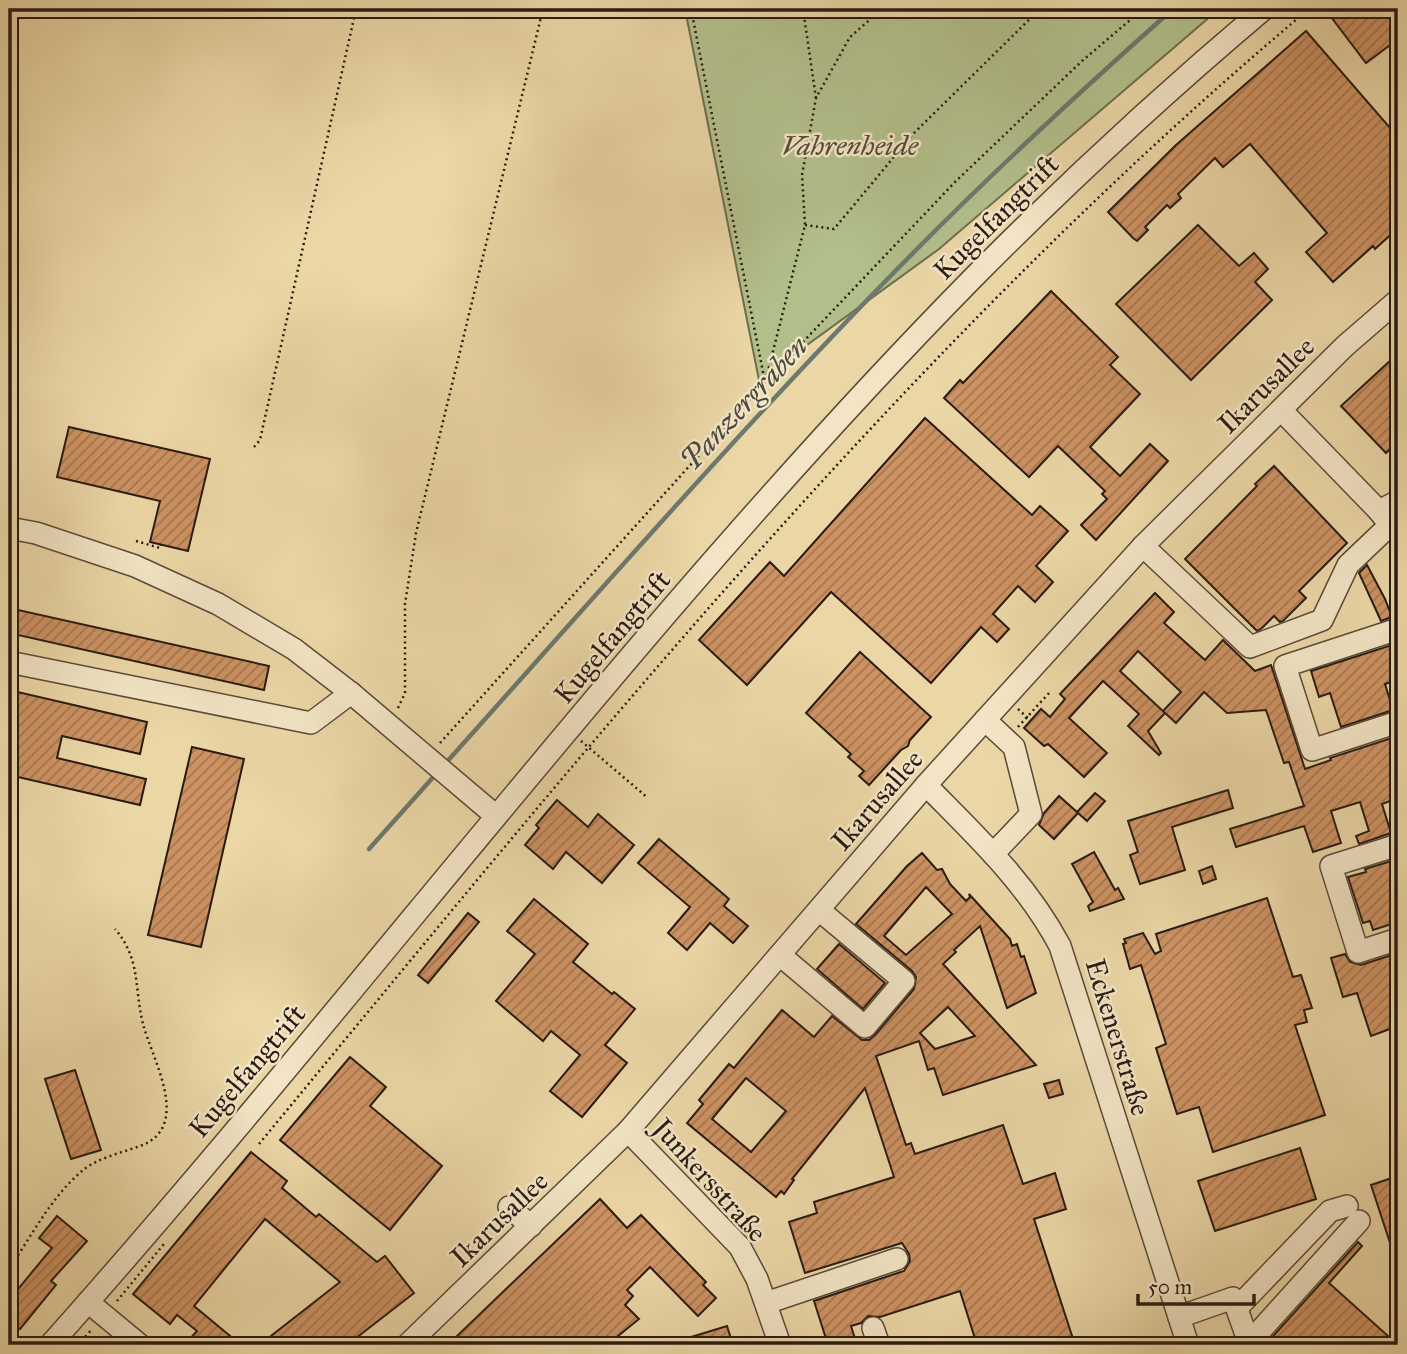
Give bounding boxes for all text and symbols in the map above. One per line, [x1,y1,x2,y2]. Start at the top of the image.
park label: Vahrenheide [782,128,919,163]
street label: Kugelfangtrift [926,147,1066,287]
water label: Panzergraben [673,328,815,478]
street label: Ikarusallee [1210,329,1322,441]
street label: Kugelfangtrift [546,563,678,711]
street label: Ikarusallee [824,742,930,858]
street label: Eckenerstraße [1078,954,1158,1120]
street label: Kugelfangtrift [181,997,313,1145]
street label: Junkersstraße [643,1109,775,1249]
street label: Ikarusallee [443,1164,555,1274]
scale bar [1138,1263,1253,1307]
text: 50 m [1148,1274,1193,1300]

